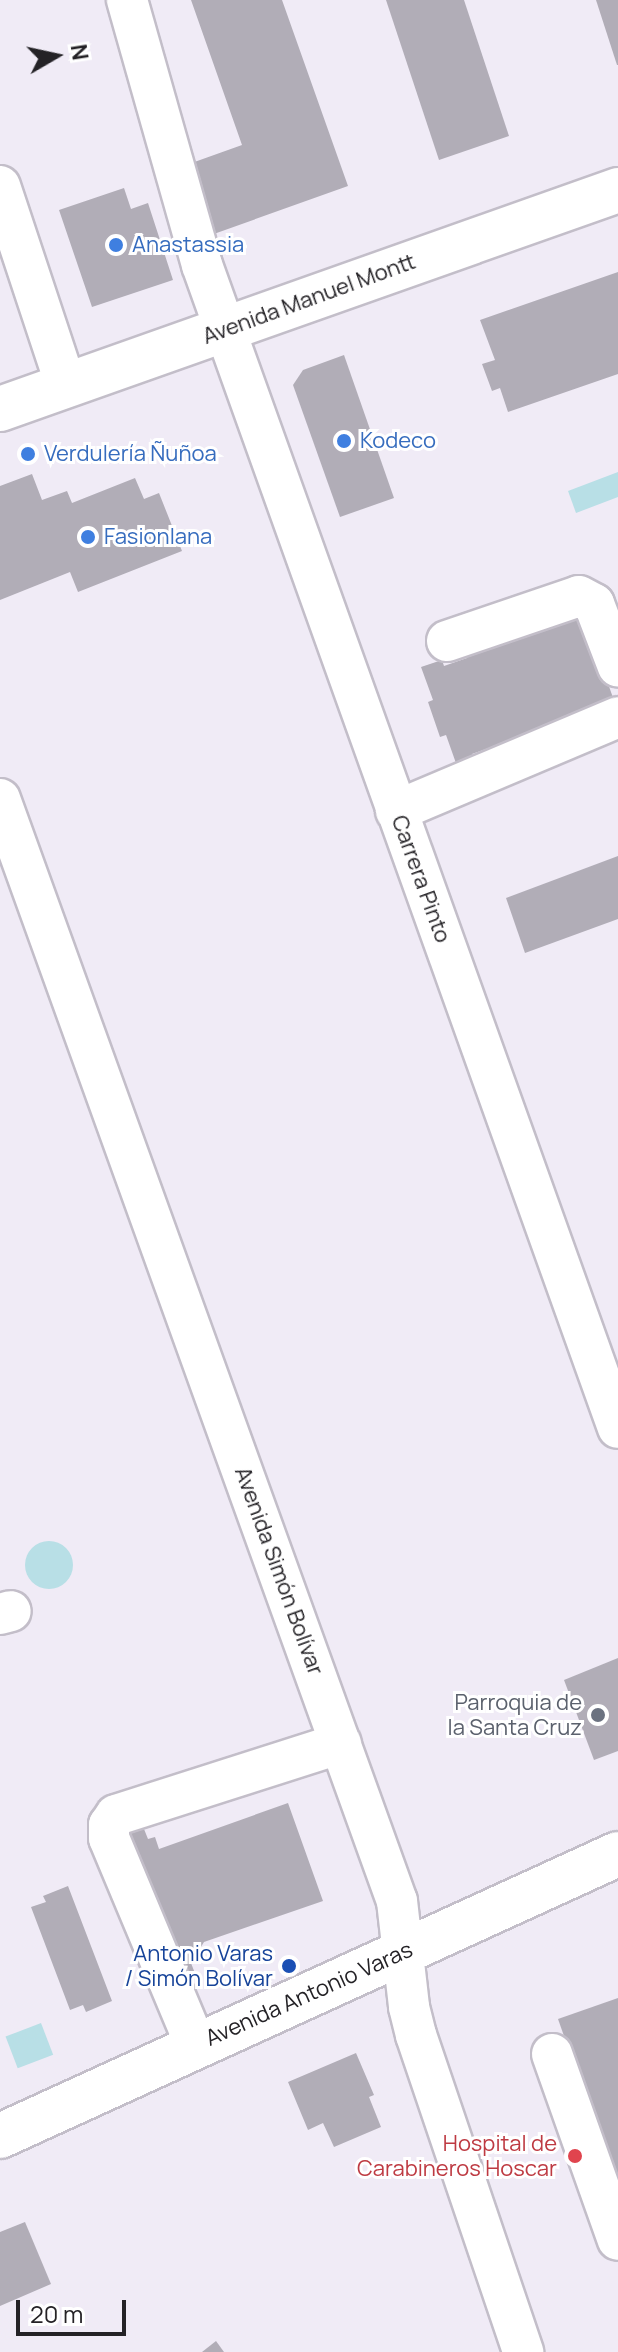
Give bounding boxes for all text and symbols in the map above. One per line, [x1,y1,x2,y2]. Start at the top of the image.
north arrow [16,16,96,96]
text: N [64,42,96,62]
place label: Anastassia [132,232,244,258]
marker: Anastassia [107,236,125,254]
street label: Avenida Manuel Montt [199,248,419,350]
place label: Kodeco [360,428,436,454]
marker: Kodeco [335,432,353,450]
place label: Verdulería Ñuñoa [44,441,217,467]
marker: Verdulería Ñuñoa [19,445,37,463]
place label: Fasionlana [104,524,212,550]
marker: Fasionlana [79,528,97,546]
street label: Carrera Pinto [386,812,456,946]
street label: Avenida Simón Bolívar [229,1463,329,1679]
place label: Parroquia de la Santa Cruz [448,1689,582,1740]
marker: Parroquia de la Santa Cruz [589,1706,607,1724]
street label: Avenida Antonio Varas [201,1936,417,2052]
place label: Antonio Varas / Simón Bolívar [125,1940,273,1992]
marker: Antonio Varas / Simón Bolívar [280,1957,298,1975]
place label: Hospital de Carabineros Hoscar [357,2130,557,2182]
marker: Hospital de Carabineros Hoscar [564,2145,586,2167]
scale bar [20,2284,130,2334]
text: 20 m [30,2297,83,2330]

